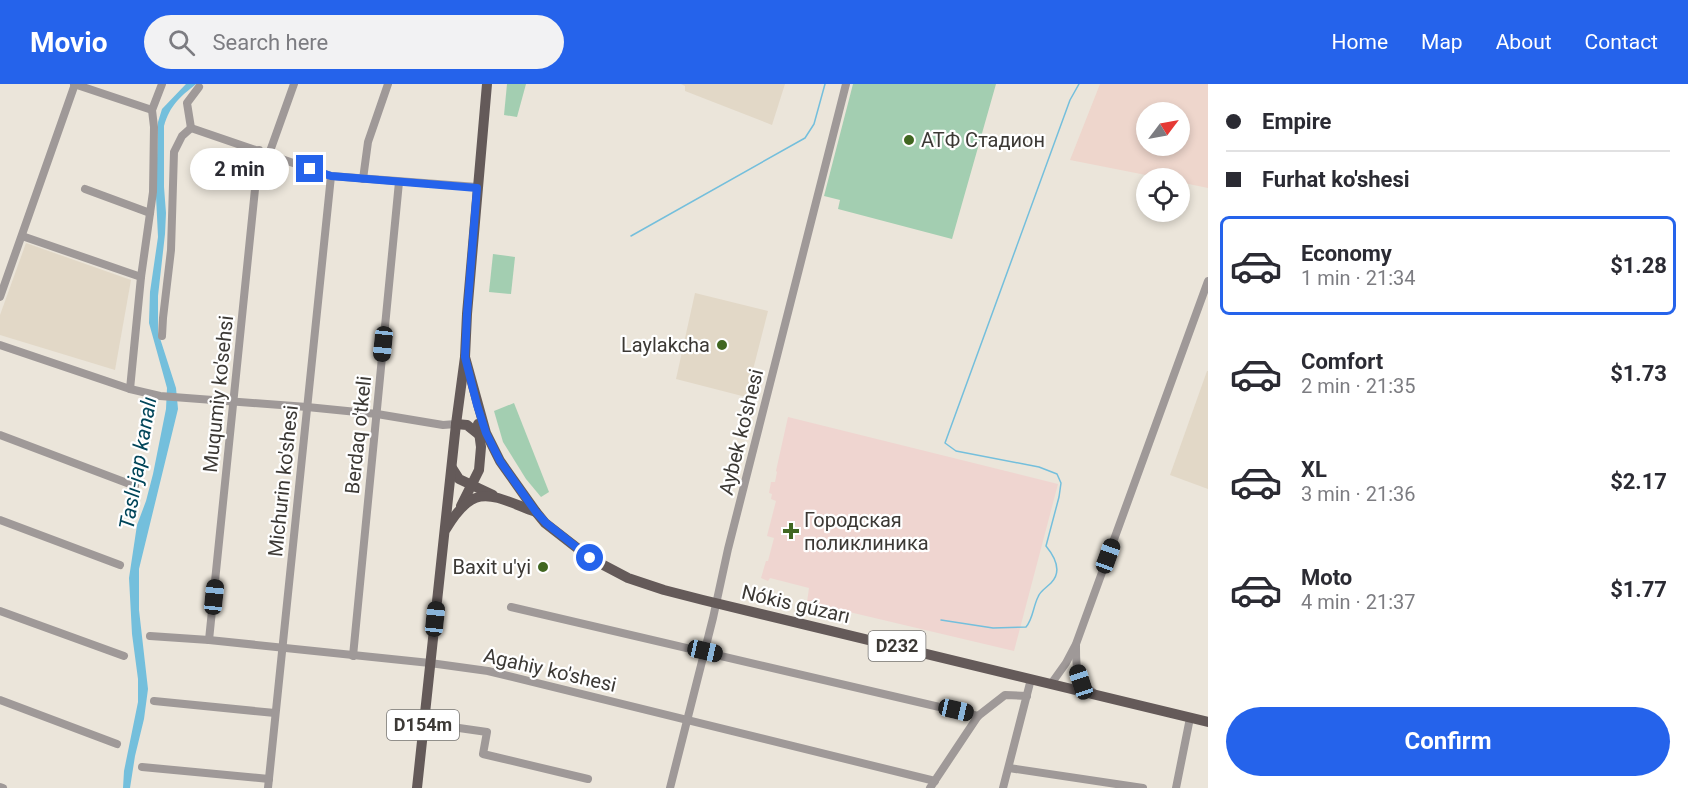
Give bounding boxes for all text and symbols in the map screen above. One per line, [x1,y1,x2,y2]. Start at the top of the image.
search box [144,15,564,69]
text: Movio [30,26,108,59]
icon: search [165,26,198,59]
text: Search here [213,30,328,55]
text: Home [1332,30,1388,54]
text: Map [1421,30,1463,54]
text: About [1496,30,1552,54]
text: Contact [1585,30,1658,54]
north arrow [1136,102,1190,156]
map controls [1136,102,1190,222]
text: Empire [1262,109,1331,134]
place label: АТФ Стадион [921,128,1045,152]
marker: АТФ Стадион [902,133,916,147]
callout: 2 min [190,148,289,190]
route end [296,155,323,182]
text: 2 min [214,157,265,181]
text: Furhat ko'shesi [1262,167,1410,192]
button: locate [1136,168,1190,222]
icon: car [1229,239,1283,293]
text: Economy [1301,241,1392,266]
text: $1.28 [1610,253,1667,278]
text: 1 min · 21:34 [1301,266,1416,290]
street label: Muqumiy ko'sehsi [198,314,238,474]
car [372,325,394,363]
place label: Laylakcha [621,333,710,357]
marker: Laylakcha [715,338,729,352]
icon: car [1229,347,1283,401]
text: Comfort [1301,349,1383,374]
text: $1.73 [1610,361,1667,386]
street label: Aybek ko'shesi [714,367,768,497]
text: 2 min · 21:35 [1301,374,1416,398]
street label: Berdaq o'tkeli [340,375,376,495]
water label: Taslı-jap kanalı [115,395,161,531]
street label: Michurin ko'shesi [263,404,303,558]
icon: car [1229,455,1283,509]
text: XL [1301,457,1327,482]
text: $2.17 [1610,469,1667,494]
text: 3 min · 21:36 [1301,482,1416,506]
place label: Городская поликлиника [804,508,929,555]
marker: Городская поликлиника [782,522,800,540]
car [1093,536,1123,576]
route start [576,544,603,571]
place label: Baxit u'yi [453,555,531,579]
marker: Baxit u'yi [536,560,550,574]
icon: car [1229,563,1283,617]
text: Moto [1301,565,1352,590]
text: $1.77 [1610,577,1667,602]
car [203,578,225,616]
street label: Nókis gúzarı [739,580,853,628]
text: 4 min · 21:37 [1301,590,1416,614]
car [424,600,446,638]
road number: D232 [868,631,926,661]
car [685,638,725,664]
street label: Agahiy ko'shesi [481,643,619,697]
car [1067,662,1095,702]
car [936,697,976,723]
button: Confirm [1226,707,1670,776]
road number: D154m [387,710,459,740]

